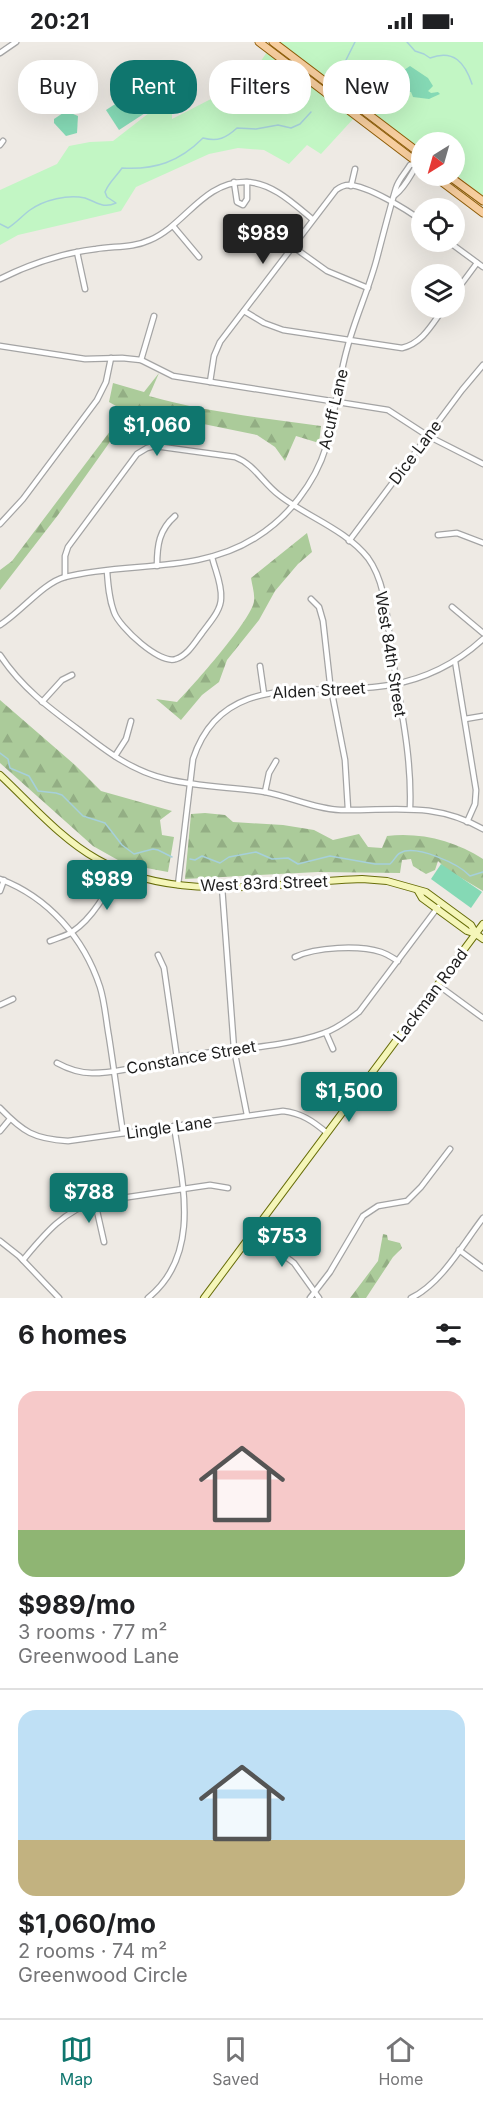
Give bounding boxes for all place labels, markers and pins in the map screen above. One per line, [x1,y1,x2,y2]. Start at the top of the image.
pin: $989 [227,214,299,265]
pin: $1,060 [108,406,206,457]
pin: $989 [71,860,143,911]
pin: $1,500 [300,1072,398,1123]
pin: $788 [53,1173,125,1224]
pin: $753 [246,1217,318,1268]

